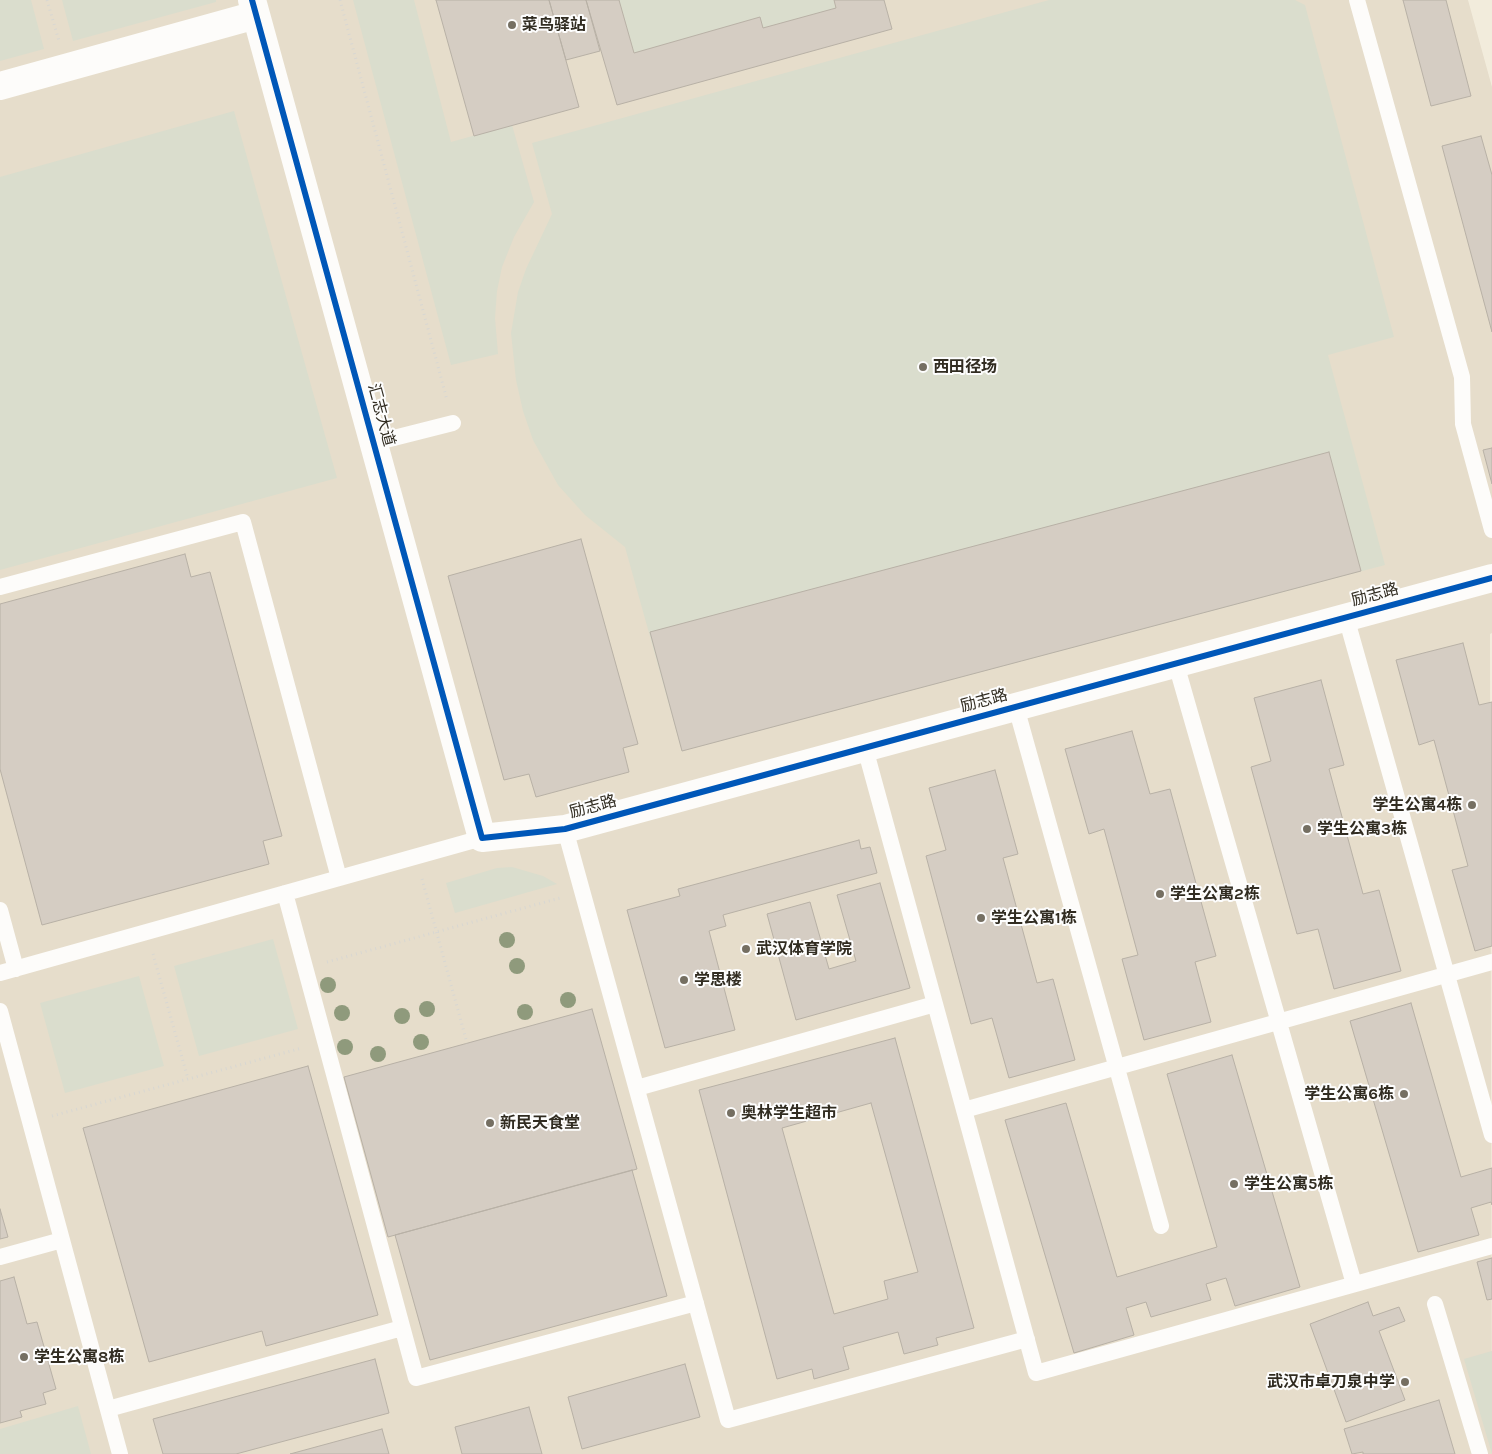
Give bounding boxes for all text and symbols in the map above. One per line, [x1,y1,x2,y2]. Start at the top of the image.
place label: 菜鸟驿站 [522,15,586,35]
marker: 菜鸟驿站 [506,19,518,31]
place label: 西田径场 [933,357,997,377]
marker: 西田径场 [917,361,929,373]
street label: 汇志大道 [363,382,399,448]
street label: 励志路 [1349,580,1401,610]
street label: 励志路 [958,686,1010,716]
street label: 励志路 [567,792,619,822]
place label: 学生公寓4栋 [1372,795,1462,815]
marker: 学生公寓4栋 [1466,799,1478,811]
place label: 学生公寓3栋 [1317,819,1407,839]
marker: 学生公寓3栋 [1301,823,1313,835]
place label: 学生公寓2栋 [1170,884,1260,904]
marker: 学生公寓2栋 [1154,888,1166,900]
place label: 学生公寓1栋 [991,908,1077,928]
marker: 学生公寓1栋 [975,912,987,924]
place label: 武汉体育学院 [756,939,852,959]
marker: 武汉体育学院 [740,943,752,955]
place label: 学思楼 [694,970,742,990]
marker: 学思楼 [678,974,690,986]
place label: 学生公寓6栋 [1304,1084,1394,1104]
marker: 学生公寓6栋 [1398,1088,1410,1100]
place label: 奥林学生超市 [741,1103,837,1123]
marker: 奥林学生超市 [725,1107,737,1119]
place label: 新民天食堂 [500,1113,580,1133]
marker: 新民天食堂 [484,1117,496,1129]
place label: 学生公寓5栋 [1244,1174,1333,1194]
marker: 学生公寓5栋 [1228,1178,1240,1190]
place label: 学生公寓8栋 [34,1347,124,1367]
marker: 学生公寓8栋 [18,1351,30,1363]
place label: 武汉市卓刀泉中学 [1267,1372,1395,1392]
marker: 武汉市卓刀泉中学 [1399,1376,1411,1388]

